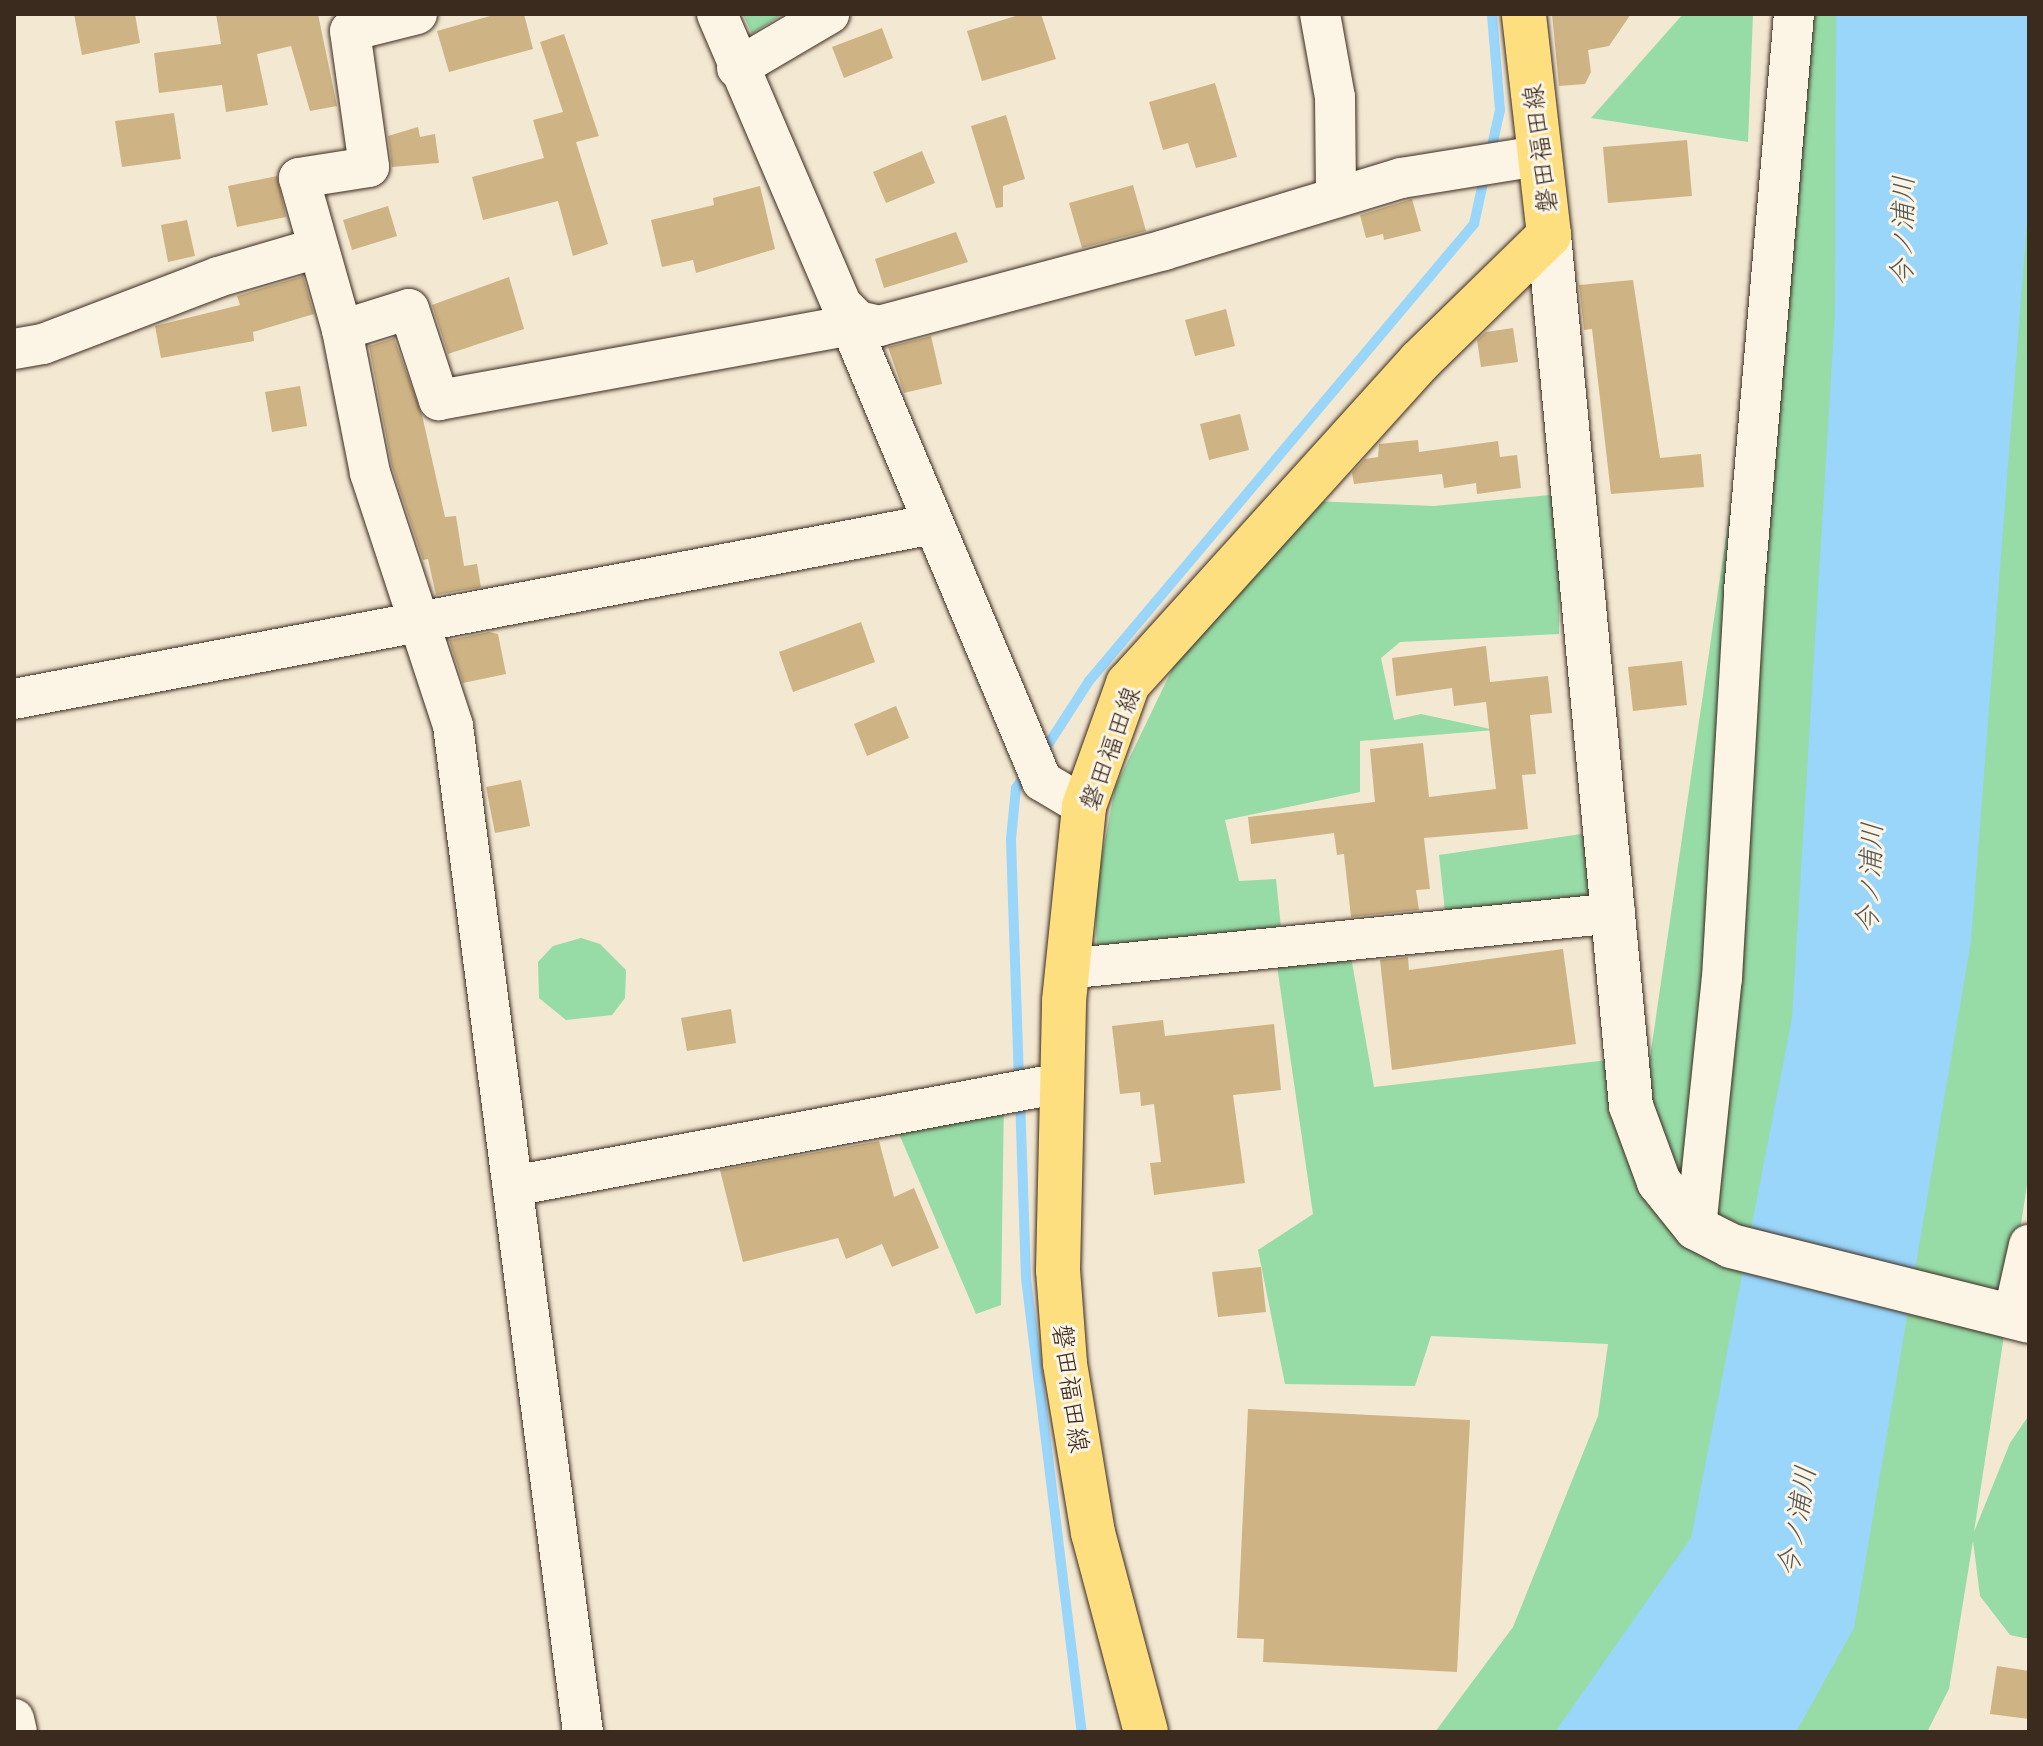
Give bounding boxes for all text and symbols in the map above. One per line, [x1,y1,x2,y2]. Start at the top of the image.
street label: 磐田福田線 [1516,83,1562,215]
water label: 今ノ浦川 [1883,175,1919,287]
street label: 磐田福田線 [1072,682,1146,814]
water label: 今ノ浦川 [1848,821,1888,935]
street label: 磐田福田線 [1048,1321,1096,1455]
water label: 今ノ浦川 [1769,1463,1821,1579]

